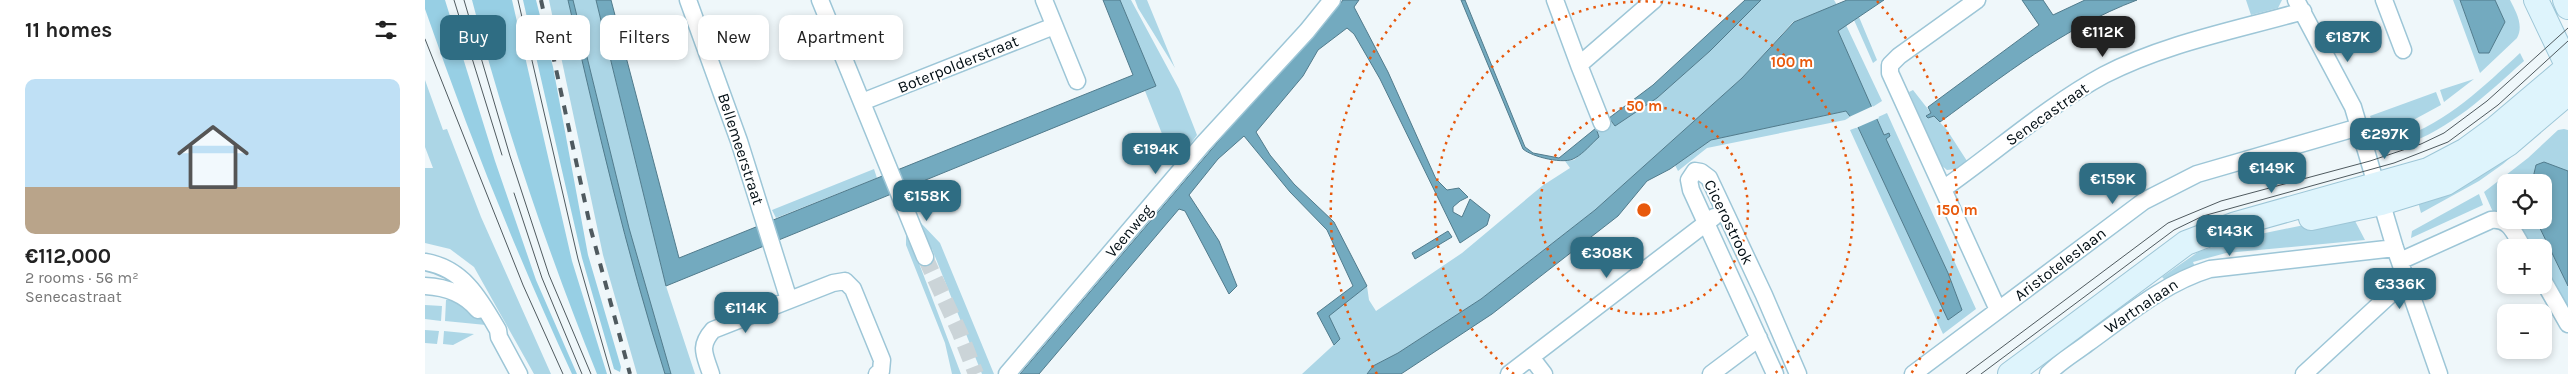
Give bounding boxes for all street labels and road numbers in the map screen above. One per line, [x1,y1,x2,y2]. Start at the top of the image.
street label: Boterpolderstraat [895,31,1021,97]
street label: Senecastraat [2002,78,2092,150]
street label: Bellemeerstraat [714,91,768,207]
street label: Cicerostrook [1700,176,1758,268]
street label: Veenweg [1101,201,1157,261]
street label: Aristoteleslaan [2010,223,2110,305]
street label: Wartnalaan [2101,274,2181,338]

